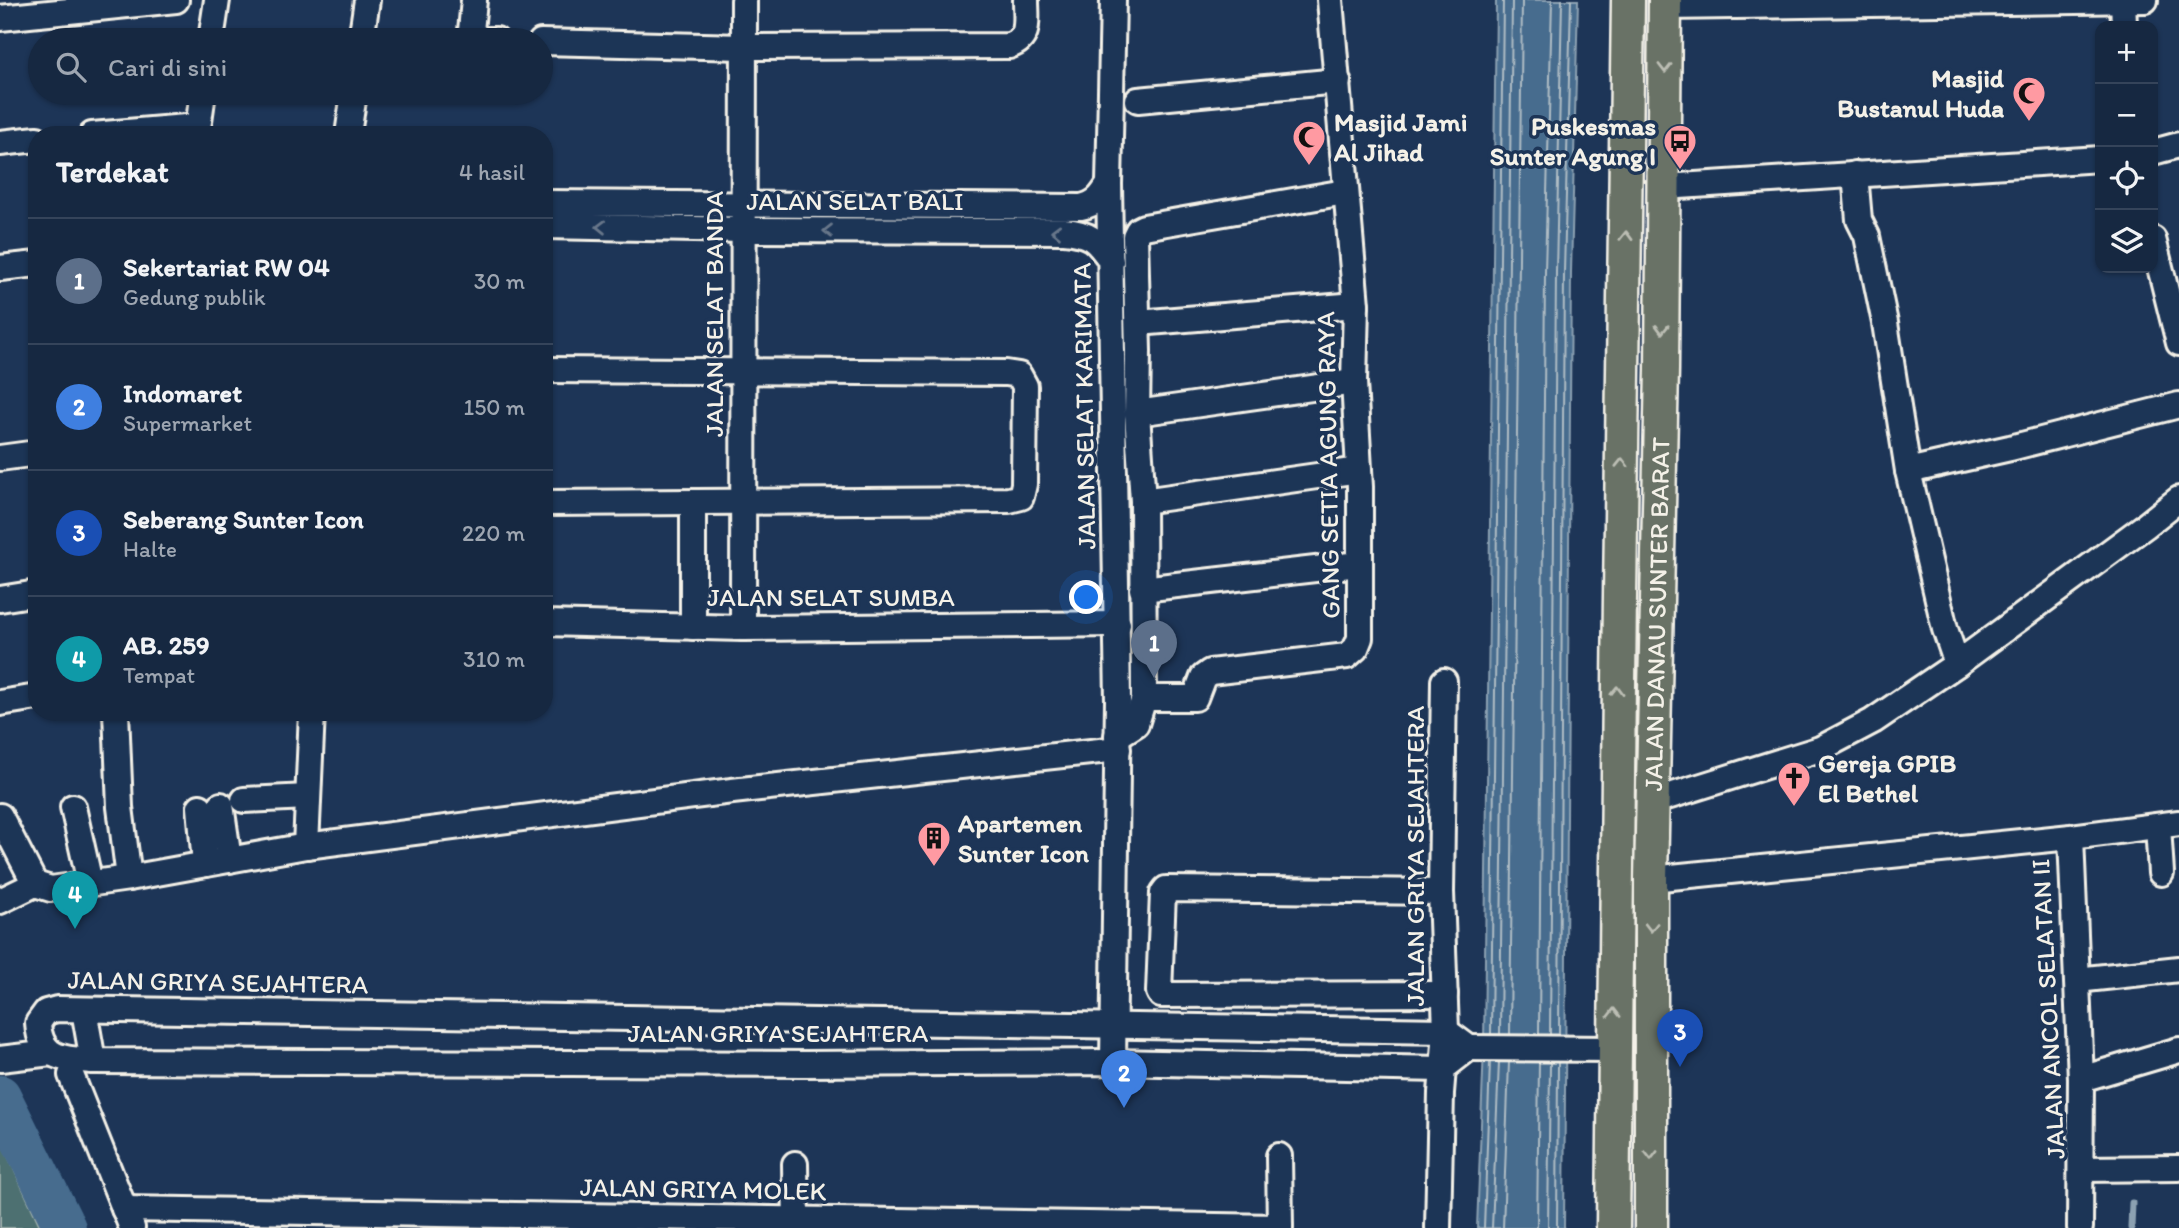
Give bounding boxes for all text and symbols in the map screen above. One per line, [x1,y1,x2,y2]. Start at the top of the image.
map controls [2095,21,2158,273]
button: + [2095,21,2158,84]
search box [28,28,553,105]
icon: search [52,48,90,86]
text: Cari di sini [108,51,227,83]
place label: Masjid Bustanul Huda [1837,62,2005,124]
one-way arrow [1657,63,1673,74]
mosque icon: Masjid Bustanul Huda [2010,74,2048,123]
button: − [2095,84,2158,147]
place label: Masjid Jami Al Jihad [1333,106,1467,168]
place label: Puskesmas Sunter Agung I [1490,110,1656,172]
mosque icon: Masjid Jami Al Jihad [1290,118,1328,167]
bus stop icon: Puskesmas Sunter Agung I [1661,122,1699,171]
button: locate [2095,147,2158,210]
text: Terdekat [56,153,169,190]
text: 4 hasil [459,158,525,186]
street label: JALAN SELAT BALI [746,185,964,217]
street label: JALAN SELAT BANDA [698,191,730,437]
button: layers [2095,210,2158,273]
one-way arrow [595,219,605,235]
one-way arrow [822,223,833,239]
one-way arrow [1050,223,1060,239]
one-way arrow [1618,230,1633,241]
text: Sekertariat RW 04 [123,251,330,283]
street label: JALAN SELAT KARIMATA [1065,262,1103,550]
text: 1 [74,267,84,295]
text: 30 m [474,267,525,295]
text: Gedung publik [123,283,266,311]
street label: GANG SETIA AGUNG RAYA [1309,311,1347,619]
one-way arrow [1655,323,1670,334]
text: Indomaret [123,377,242,409]
text: 2 [73,393,85,421]
text: 150 m [464,393,525,421]
text: Supermarket [123,409,252,437]
street label: JALAN DANAU SUNTER BARAT [1637,436,1677,792]
one-way arrow [1615,458,1630,469]
text: Seberang Sunter Icon [123,503,364,535]
text: 3 [73,519,85,547]
text: 220 m [462,519,525,547]
text: Halte [123,535,177,563]
your location [1069,580,1103,614]
street label: JALAN SELAT SUMBA [707,581,955,613]
pin: 1 [1131,620,1177,678]
text: AB. 259 [123,629,210,661]
text: 4 [72,645,86,673]
text: 310 m [463,645,525,673]
text: Tempat [123,661,195,689]
one-way arrow [1610,685,1625,696]
street label: JALAN GRIYA SEJAHTERA [1399,705,1431,1006]
place label: Gereja GPIB El Bethel [1818,747,1956,809]
church icon: Gereja GPIB El Bethel [1775,759,1813,808]
place label: Apartemen Sunter Icon [957,807,1089,869]
building icon: Apartemen Sunter Icon [915,819,953,868]
street label: JALAN ANCOL SELATAN II [2024,858,2072,1160]
pin: 4 [52,871,98,929]
one-way arrow [1643,923,1659,933]
street label: JALAN GRIYA SEJAHTERA [67,963,369,1001]
one-way arrow [1606,1007,1622,1018]
pin: 3 [1657,1009,1703,1067]
street label: JALAN GRIYA SEJAHTERA [628,1017,929,1049]
pin: 2 [1101,1050,1147,1108]
one-way arrow [1643,1150,1659,1161]
street label: JALAN GRIYA MOLEK [579,1171,827,1207]

